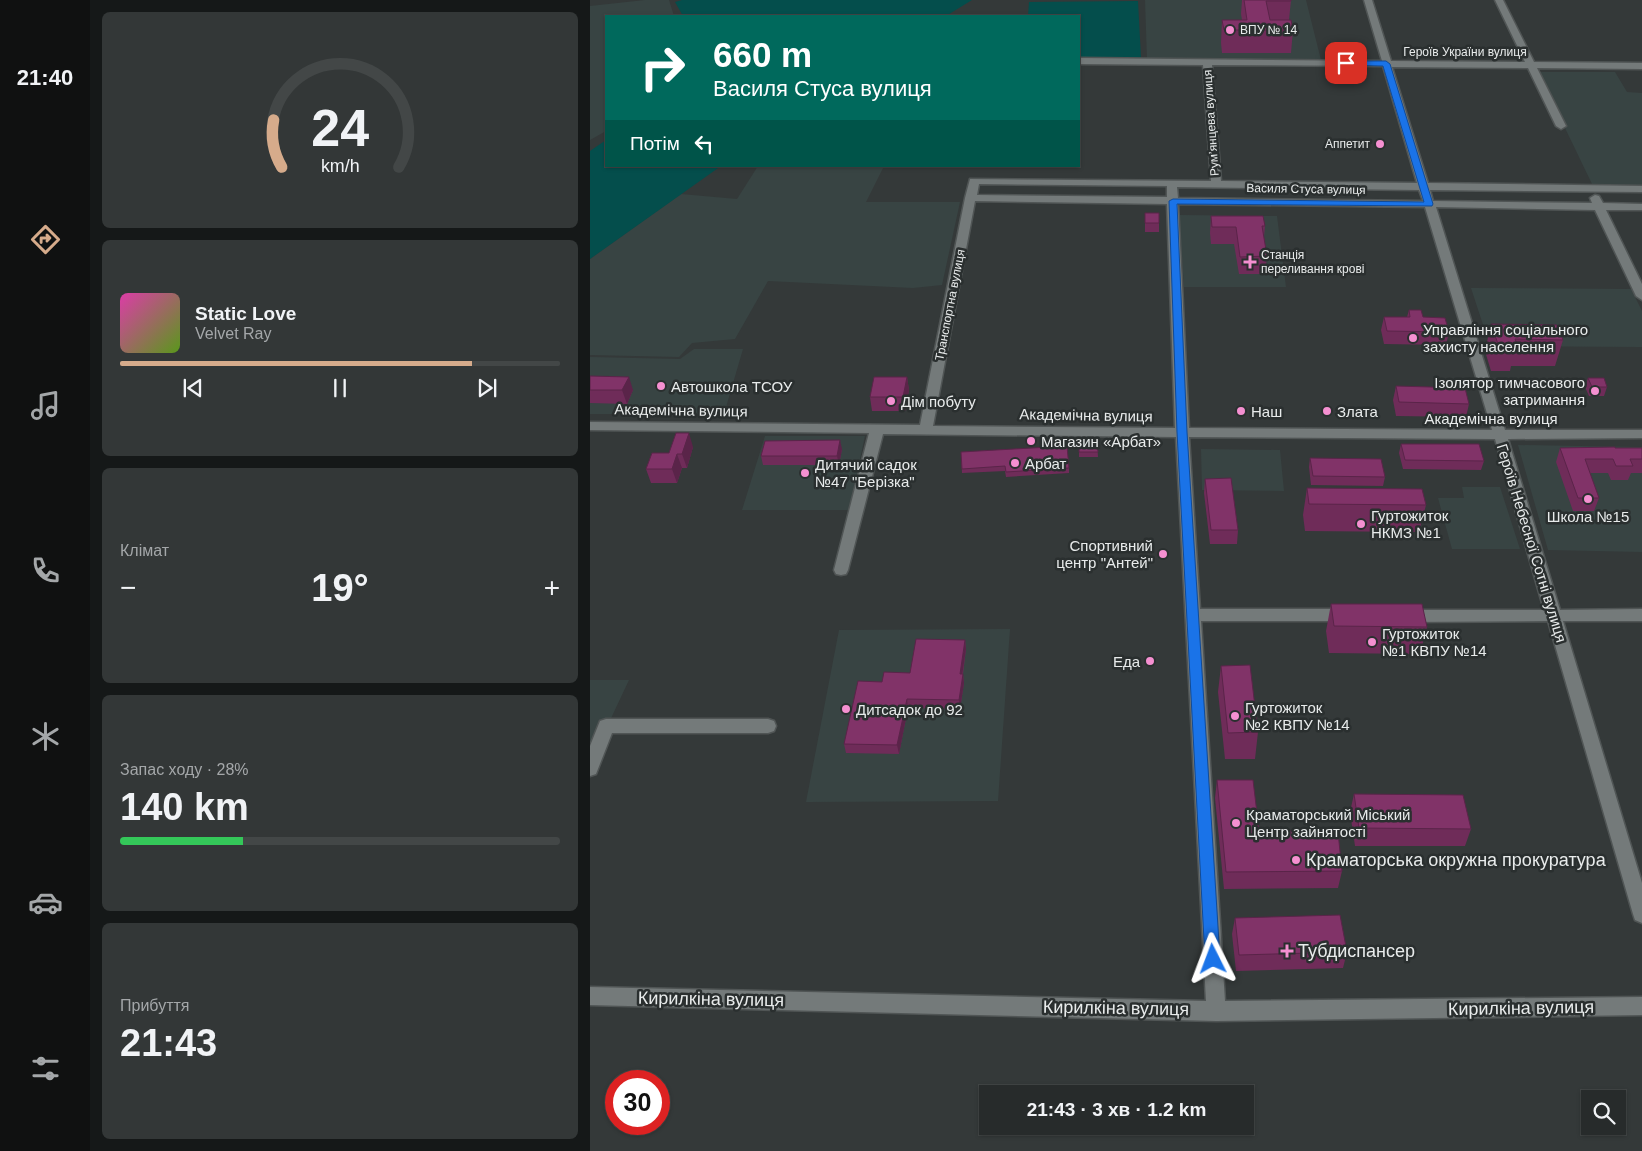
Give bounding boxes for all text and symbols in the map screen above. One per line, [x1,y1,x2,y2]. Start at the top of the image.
place label: ВПУ № 14 [1240,23,1297,37]
marker: ВПУ № 14 [1224,24,1236,36]
icon: right [630,35,695,100]
text: 660 m [713,35,812,74]
pin [1325,42,1367,84]
street label: Героїв України вулиця [1403,45,1527,59]
icon: arrive [1332,49,1360,77]
text: 21:40 [17,65,73,90]
street label: Рум’янцева вулиця [1200,69,1222,177]
text: Василя Стуса вулиця [713,76,932,101]
text: 24 [311,99,369,157]
icon: left [690,130,718,158]
text: Потім [630,133,680,154]
place label: Аппетит [1325,137,1370,151]
marker: Аппетит [1374,138,1386,150]
text: km/h [321,156,359,176]
street label: Василя Стуса вулиця [1246,181,1366,197]
icon: directions [28,222,63,257]
street label: Транспортна вулиця [932,248,968,362]
place label: Станція переливання крові [1261,248,1364,276]
marker: Станція переливання крові [1243,255,1257,269]
text: Static Love [195,303,296,324]
place label: Управління соціального захисту населення [1423,321,1588,355]
text: Velvet Ray [195,325,271,342]
marker: Управління соціального захисту населення [1407,332,1419,344]
icon: previous [179,374,207,402]
icon: pause [326,374,354,402]
icon: next [473,374,501,402]
place label: Ізолятор тимчасового затримання [1434,374,1585,408]
place label: Автошкола ТСОУ [671,378,793,395]
marker: Автошкола ТСОУ [655,380,667,392]
marker: Ізолятор тимчасового затримання [1589,385,1601,397]
icon: music [28,388,63,423]
place label: Дім побуту [901,393,976,410]
marker: Дім побуту [885,395,897,407]
street label: Академічна вулиця [614,400,748,420]
place label: Наш [1251,403,1282,420]
place label: Злата [1337,403,1379,420]
street label: Академічна вулиця [1019,405,1153,425]
marker: Наш [1235,405,1247,417]
marker: Злата [1321,405,1333,417]
street label: Академічна вулиця [1424,410,1558,427]
place label: Магазин «Арбат» [1041,433,1161,450]
marker: Магазин «Арбат» [1025,435,1037,447]
street label: Героїв Небесної Сотні вулиця [1494,442,1570,644]
place label: Арбат [1025,455,1067,472]
place label: Дитячий садок №47 "Берізка" [815,456,917,490]
marker: Арбат [1009,457,1021,469]
marker: Дитячий садок №47 "Берізка" [799,467,811,479]
marker: Школа №15 [1582,493,1594,505]
place label: Гуртожиток НКМЗ №1 [1371,507,1449,541]
place label: Школа №15 [1547,508,1629,525]
marker: Гуртожиток НКМЗ №1 [1355,518,1367,530]
place label: Спортивний центр "Антей" [1056,537,1153,571]
text: Клімат [120,542,169,559]
marker: Спортивний центр "Антей" [1157,548,1169,560]
icon: phone [28,553,63,588]
text: 19° [311,567,369,609]
text: − [120,572,136,603]
text: + [544,572,560,603]
place label: Гуртожиток №1 КВПУ №14 [1382,625,1487,659]
marker: Гуртожиток №1 КВПУ №14 [1366,636,1378,648]
place label: Еда [1113,653,1141,670]
marker: Еда [1144,655,1156,667]
place label: Гуртожиток №2 КВПУ №14 [1245,699,1350,733]
place label: Дитсадок до 92 [856,701,963,718]
marker: Дитсадок до 92 [840,703,852,715]
marker: Гуртожиток №2 КВПУ №14 [1229,710,1241,722]
icon: climate [28,719,63,754]
text: Запас ходу · 28% [120,761,249,778]
text: 140 km [120,786,249,828]
place label: Краматорський Міський Центр зайнятості [1246,806,1410,840]
marker: Краматорський Міський Центр зайнятості [1230,817,1242,829]
place label: Краматорська окружна прокуратура [1306,850,1607,870]
marker: Краматорська окружна прокуратура [1290,854,1302,866]
icon: car [28,885,63,920]
position arrow [1186,932,1238,984]
place label: Тубдиспансер [1298,941,1415,961]
marker: Тубдиспансер [1280,944,1294,958]
street label: Кирилкіна вулиця [638,988,784,1010]
text: Прибуття [120,997,189,1014]
street label: Кирилкіна вулиця [1043,997,1189,1019]
street label: Кирилкіна вулиця [1448,997,1594,1019]
text: 21:43 [120,1022,217,1064]
icon: filters [28,1051,63,1086]
speed limit sign: 30 [605,1070,670,1135]
map controls [1581,1090,1626,1135]
button: search [1581,1090,1626,1135]
text: 21:43 · 3 хв · 1.2 km [1027,1099,1206,1120]

